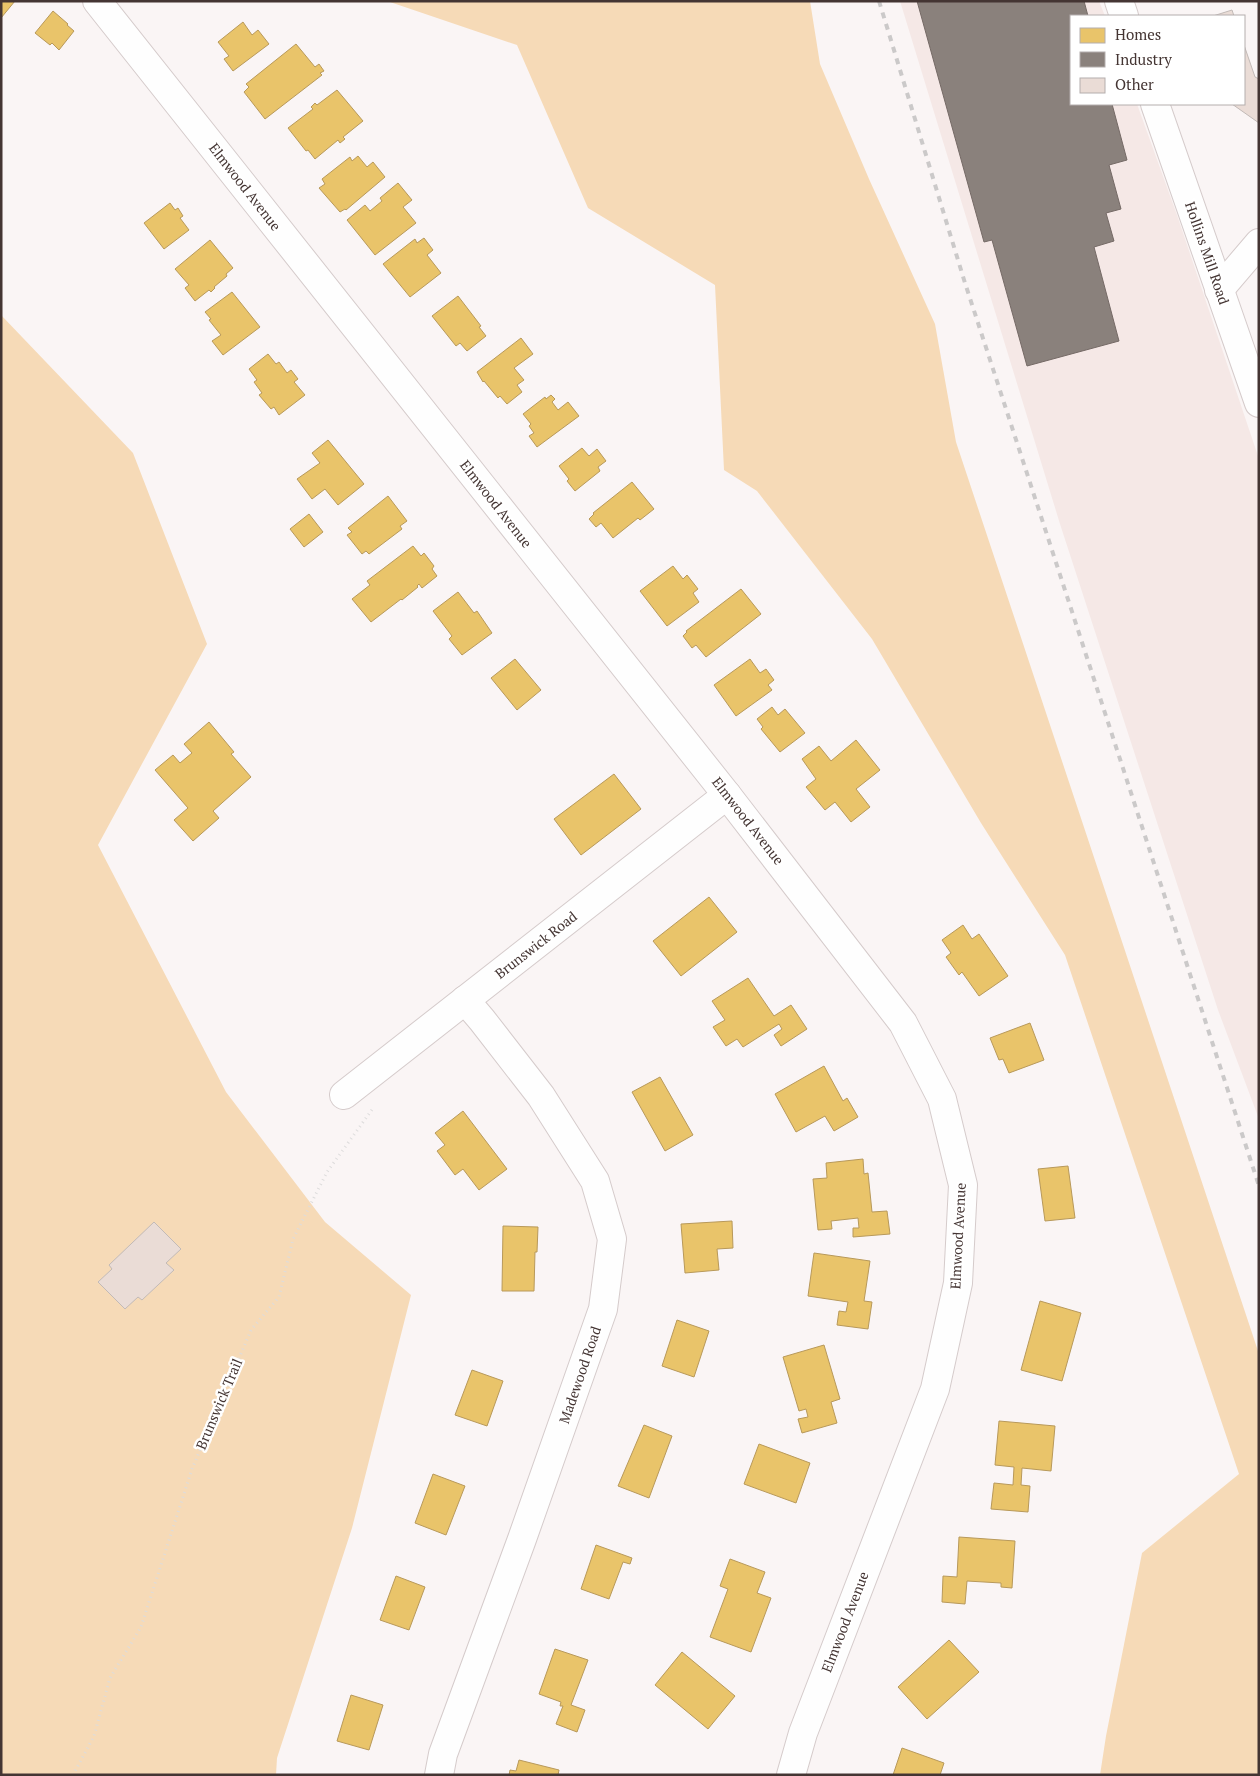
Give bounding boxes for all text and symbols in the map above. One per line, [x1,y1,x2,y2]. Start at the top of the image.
legend [1070,15,1245,105]
text: Homes [1115,24,1161,44]
text: Industry [1115,49,1172,69]
text: Other [1115,74,1154,94]
street label: Elmwood Avenue [205,139,286,235]
street label: Hollins Mill Road [1181,199,1234,307]
street label: Elmwood Avenue [456,456,537,552]
street label: Elmwood Avenue [708,773,789,869]
street label: Brunswick Road [491,906,581,983]
street label: Elmwood Avenue [945,1182,970,1290]
street label: Madewood Road [554,1323,605,1426]
street label: Brunswick Trail [191,1355,246,1452]
street label: Elmwood Avenue [817,1569,873,1675]

